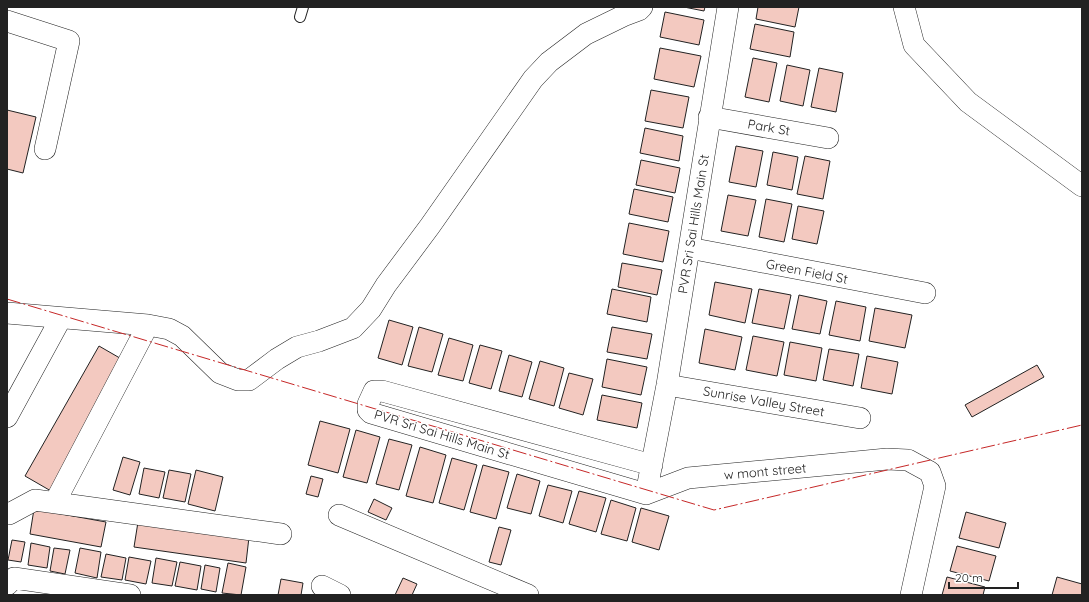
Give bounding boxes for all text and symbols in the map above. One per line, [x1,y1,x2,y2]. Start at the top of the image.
street label: Park St [747,115,791,139]
street label: PVR Sri Sai Hills Main St [674,153,712,295]
street label: Green Field St [765,255,849,287]
street label: Sunrise Valley Street [702,382,826,420]
street label: PVR Sri Sai Hills Main St [372,406,512,462]
street label: w mont street [723,459,807,483]
scale bar [949,564,1018,590]
text: 20 m [955,570,983,585]

